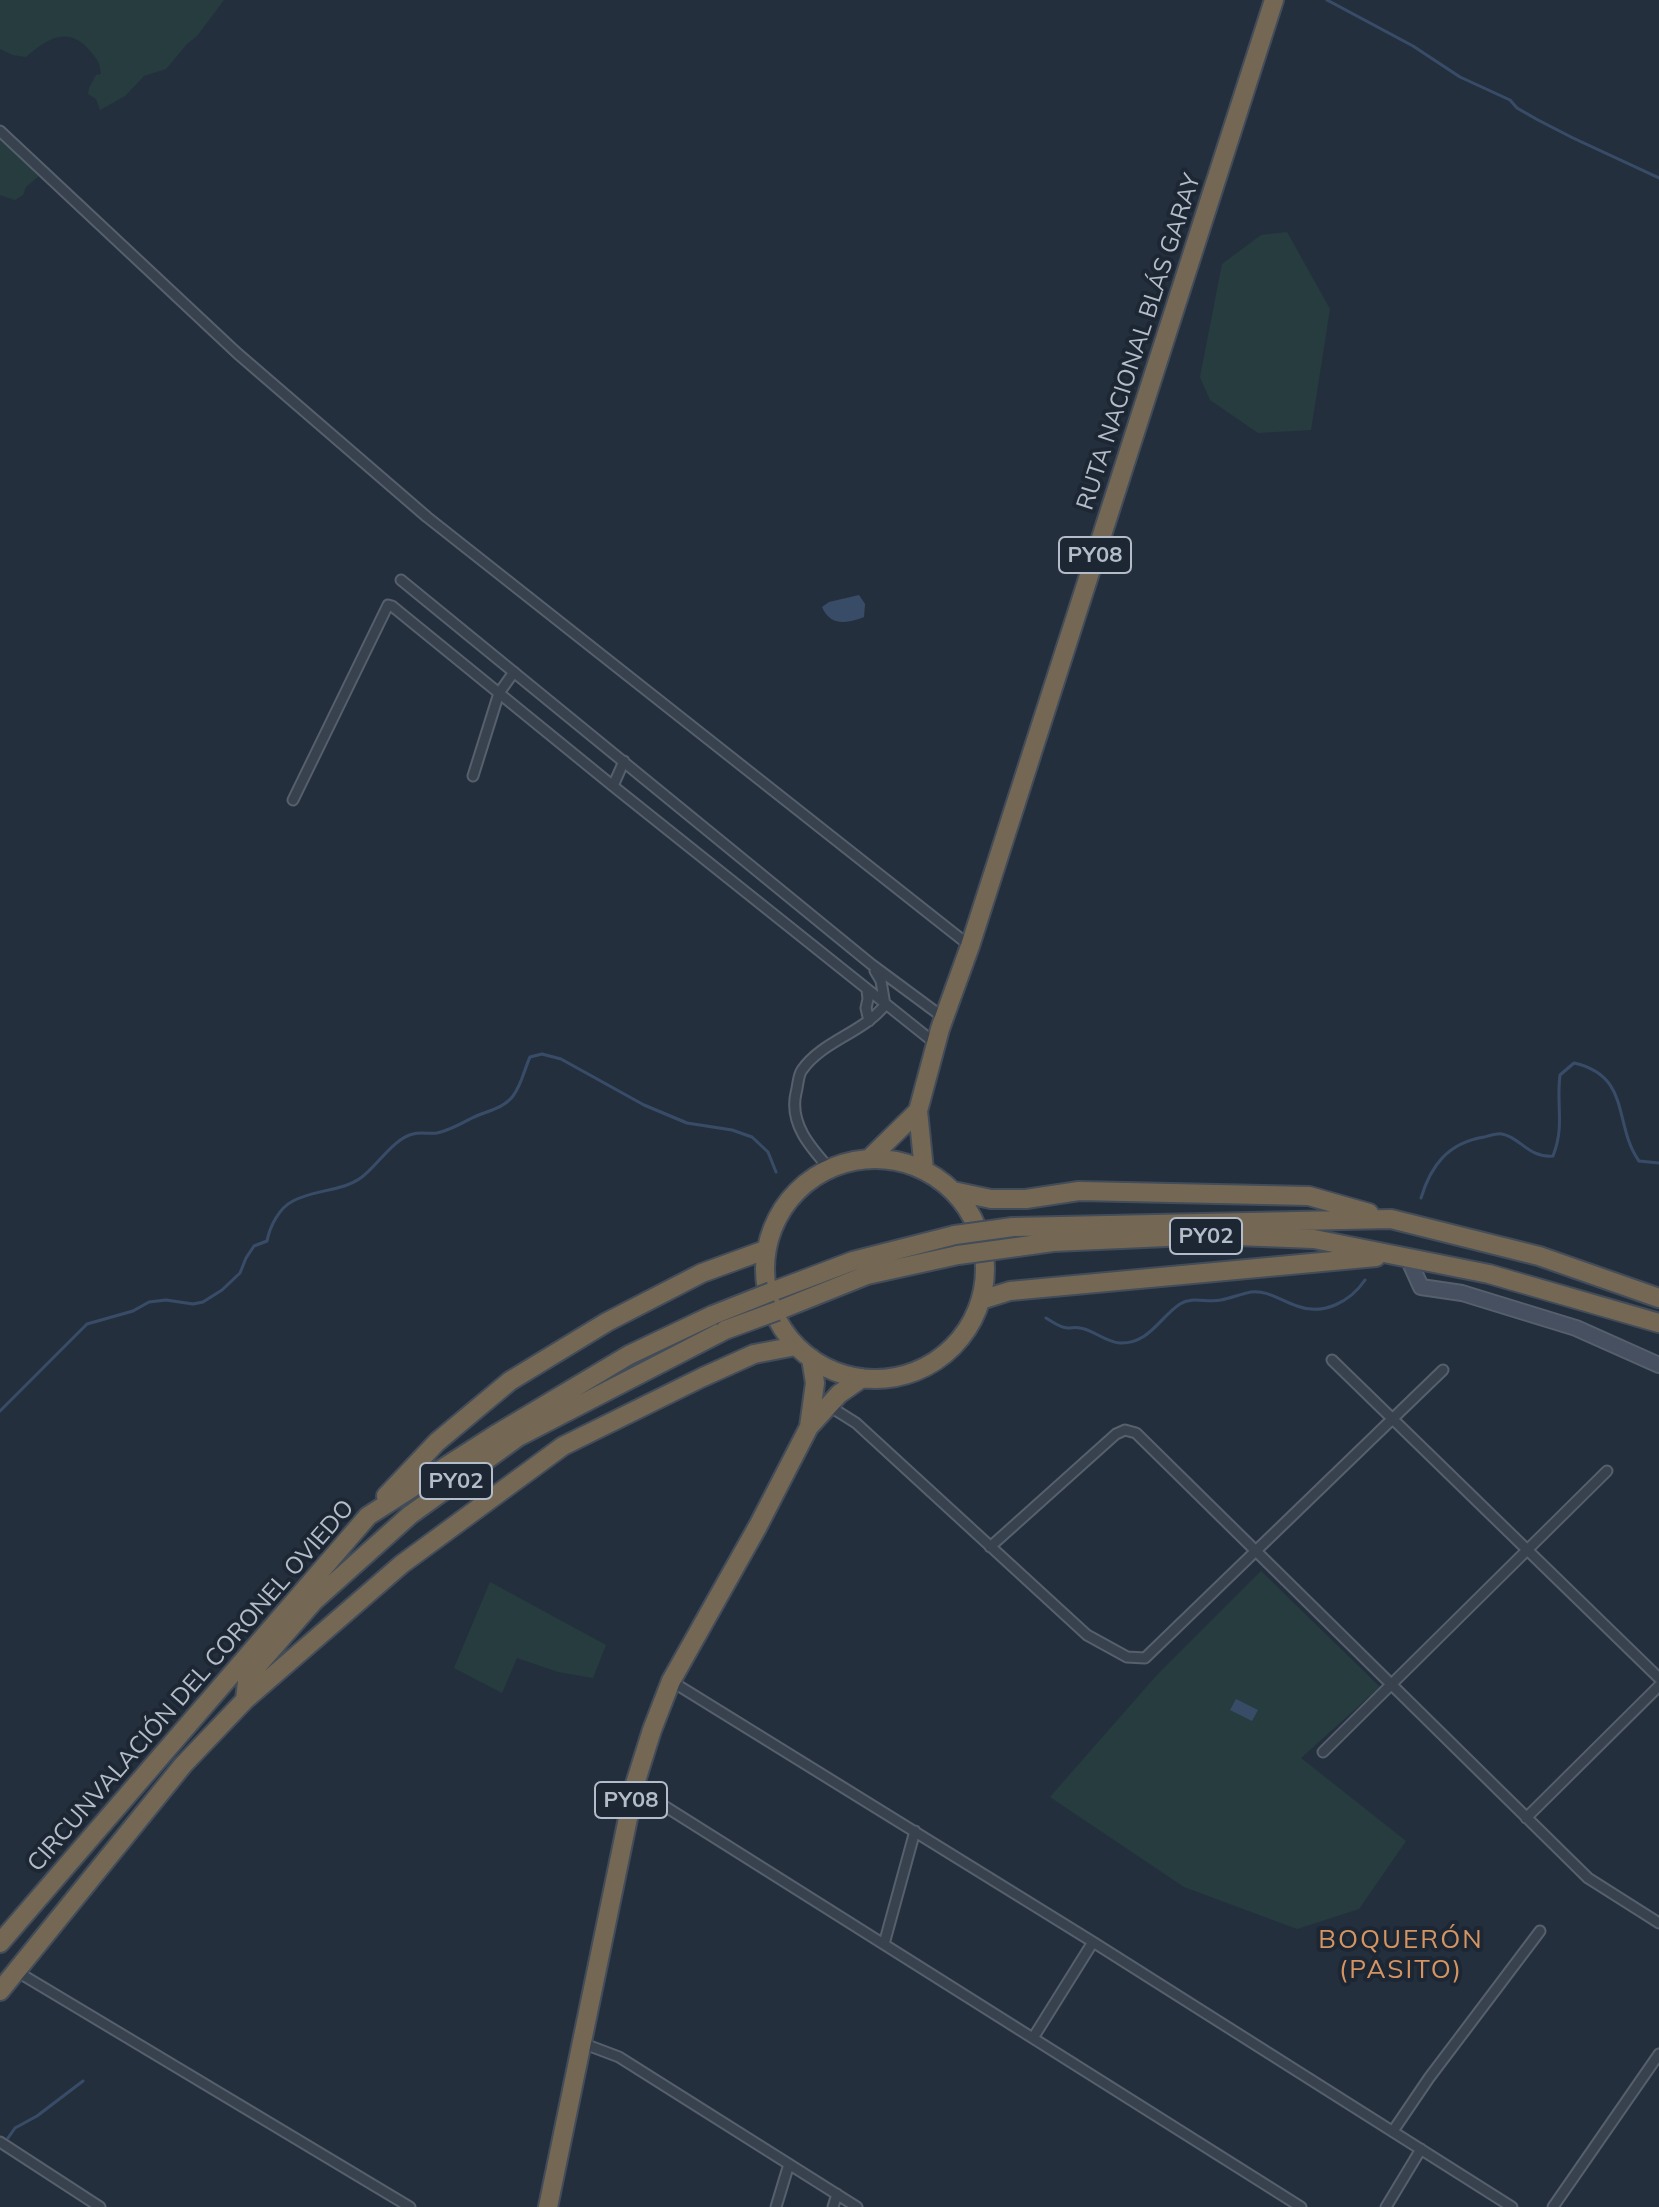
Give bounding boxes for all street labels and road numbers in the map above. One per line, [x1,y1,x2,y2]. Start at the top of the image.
street label: RUTA NACIONAL BLÁS GARAY [1071,170,1207,514]
road number: PY08 [1059,537,1131,573]
road number: PY02 [1170,1218,1242,1254]
road number: PY02 [420,1463,492,1499]
street label: CIRCUNVALACIÓN DEL CORONEL OVIEDO [22,1494,360,1878]
road number: PY08 [595,1782,667,1818]

